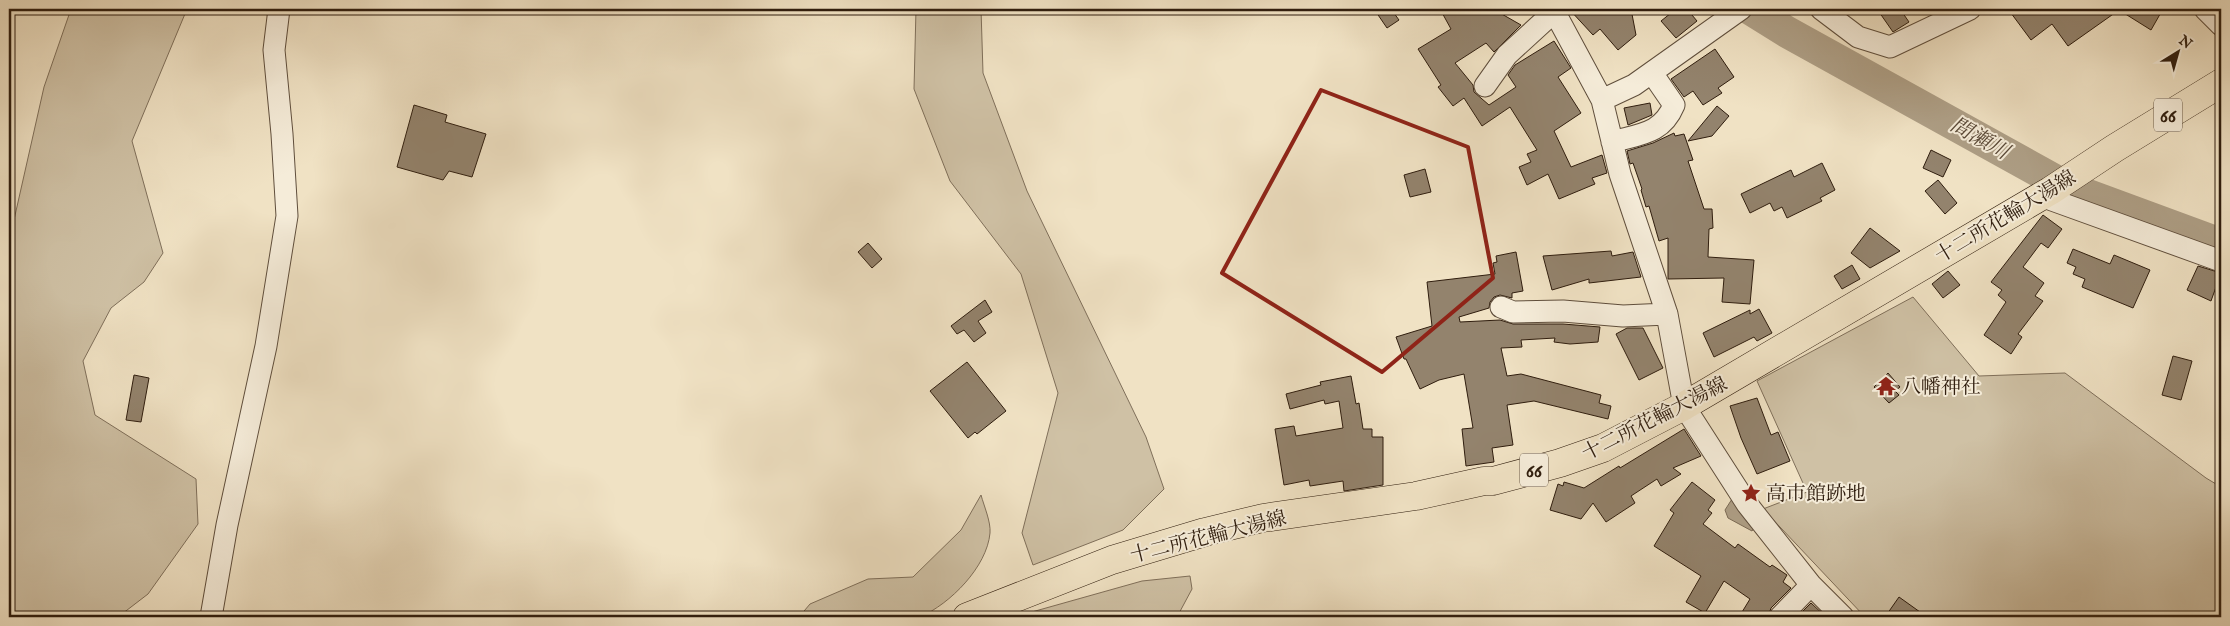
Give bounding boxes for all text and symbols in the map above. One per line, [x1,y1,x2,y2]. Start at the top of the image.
north arrow [2152,28,2202,78]
text: N [2174,31,2195,53]
road number: 66 [2154,98,2182,132]
water label: 間瀬川 [1945,112,2015,167]
street label: 十二所花輪大湯線 [1931,165,2081,269]
street label: 十二所花輪大湯線 [1578,372,1732,467]
temple icon: 八幡神社 [1875,375,1897,397]
place label: 八幡神社 [1901,375,1981,400]
road number: 66 [1520,454,1548,486]
place icon: 高市館跡地 [1740,482,1762,504]
place label: 高市館跡地 [1766,482,1866,507]
street label: 十二所花輪大湯線 [1128,506,1289,569]

